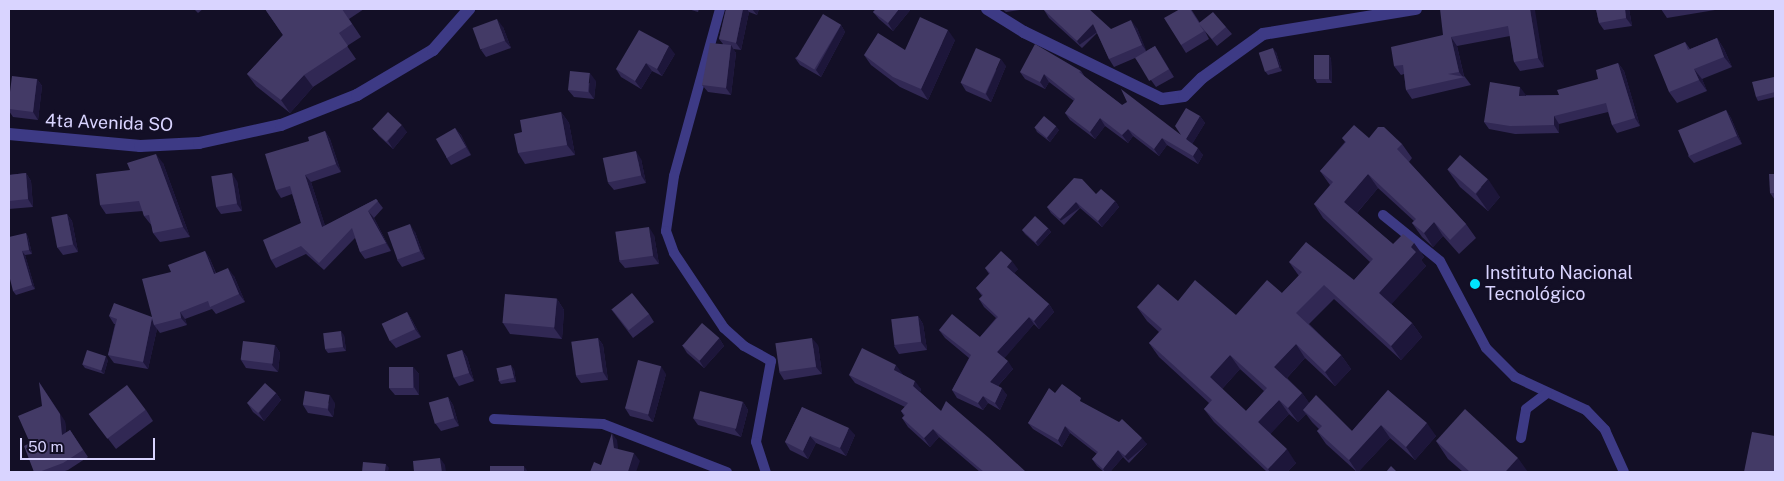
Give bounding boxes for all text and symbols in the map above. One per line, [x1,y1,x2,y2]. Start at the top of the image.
street label: 4ta Avenida SO [45,110,173,136]
place label: Instituto Nacional Tecnológico [1485,263,1633,306]
marker: Instituto Nacional Tecnológico [1469,278,1481,290]
scale bar [22,428,158,460]
text: 50 m [28,438,63,455]

